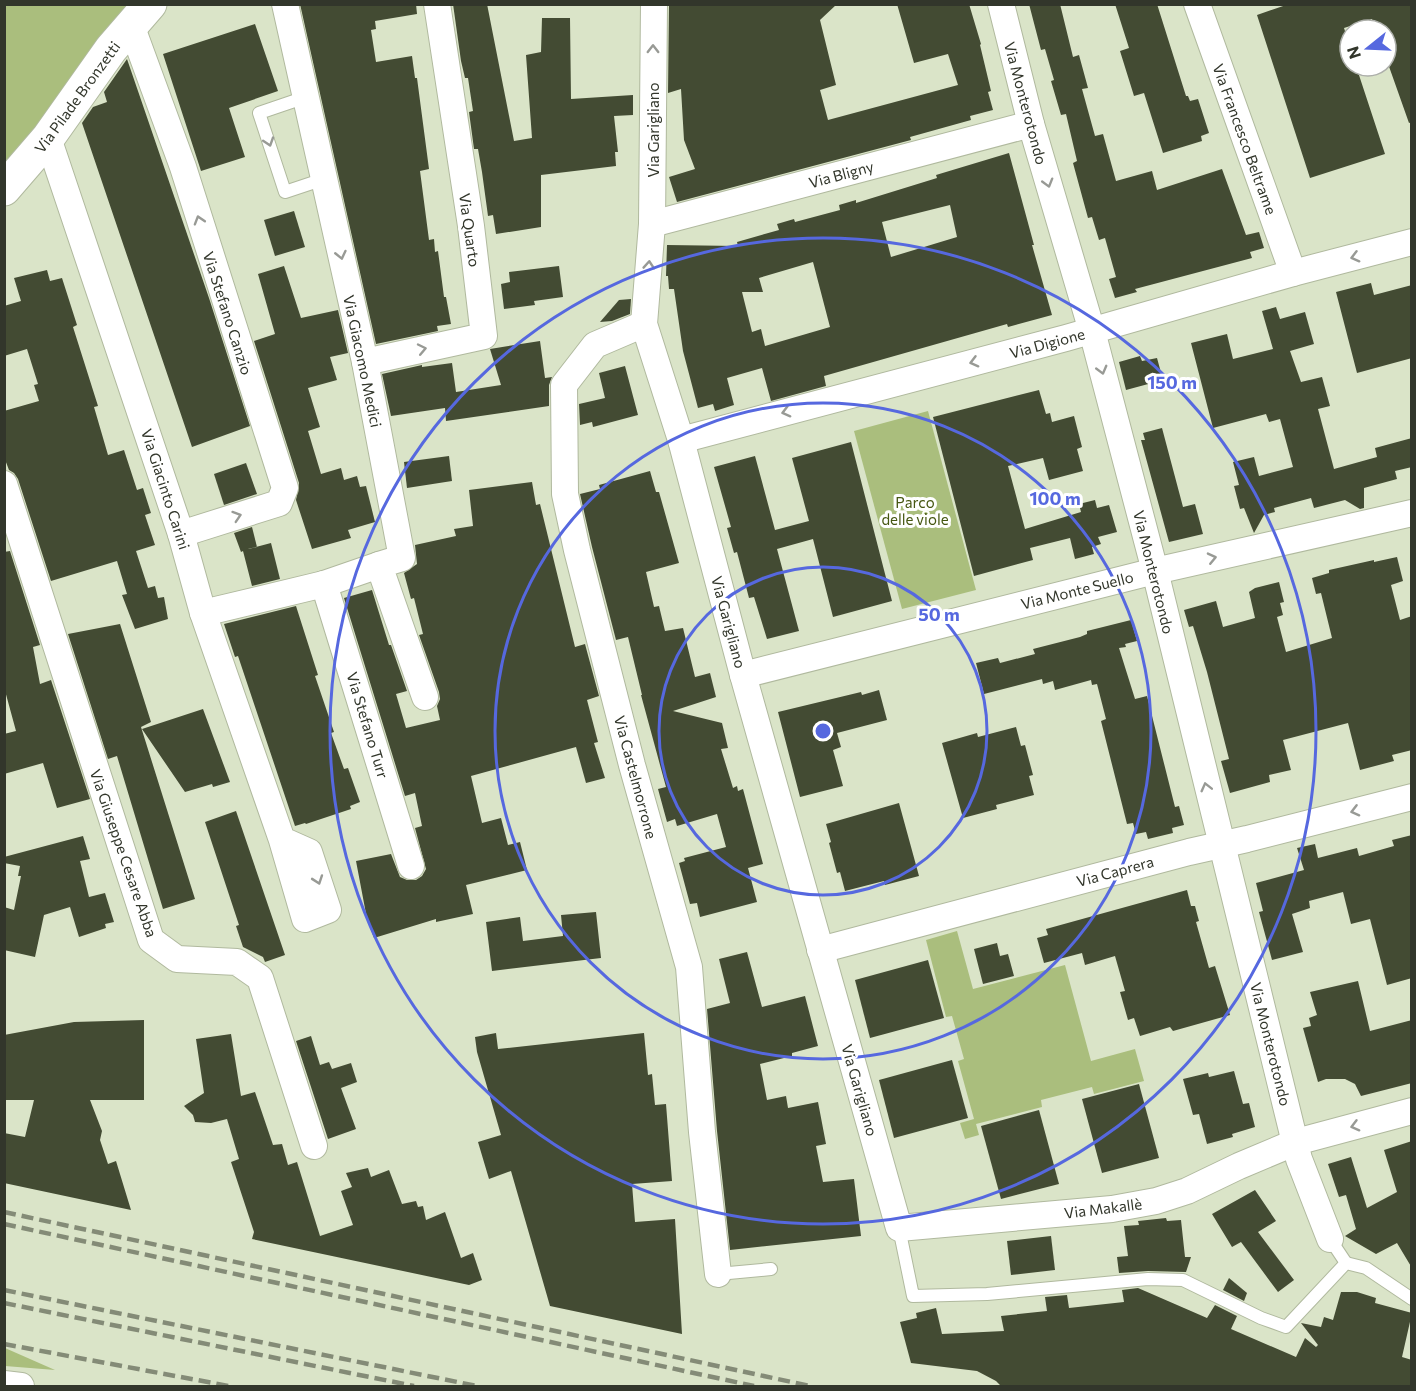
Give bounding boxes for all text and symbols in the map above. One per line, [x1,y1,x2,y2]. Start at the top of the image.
north arrow [1338,18,1398,78]
street label: Via Pilade Bronzetti [30,38,124,156]
street label: Via Monterotondo [1001,40,1051,166]
text: N [1342,44,1364,61]
one-way arrow [647,45,659,54]
street label: Via Francesco Beltrame [1209,61,1281,217]
street label: Via Garigliano [644,83,662,177]
one-way arrow [261,136,274,147]
street label: Via Bligny [807,157,876,191]
one-way arrow [1041,177,1053,188]
street label: Via Quarto [456,192,484,268]
one-way arrow [194,215,206,226]
street label: Via Stefano Canzio [200,249,256,377]
one-way arrow [334,250,347,260]
one-way arrow [1350,250,1361,262]
one-way arrow [642,261,655,270]
street label: Via Giacomo Medici [340,293,386,429]
street label: Via Digione [1007,324,1087,362]
one-way arrow [417,343,427,356]
one-way arrow [969,355,980,367]
one-way arrow [1095,364,1107,375]
text: 150 m [1147,371,1197,393]
one-way arrow [781,405,791,418]
street label: Via Giacinto Carini [138,426,194,552]
text: 100 m [1029,487,1081,509]
park label: Parco delle viole [881,493,949,528]
street label: Via Monterotondo [1130,508,1178,636]
one-way arrow [231,511,242,523]
one-way arrow [1206,552,1216,565]
street label: Via Monte Suello [1019,567,1135,613]
street label: Via Garigliano [708,574,750,670]
text: 50 m [918,603,960,625]
street label: Via Stefano Turr [343,670,393,780]
street label: Via Castelmorrone [611,713,661,841]
centre of rings [813,721,833,741]
street label: Via Giuseppe Cesare Abba [87,767,161,939]
one-way arrow [1201,782,1214,792]
one-way arrow [1350,804,1360,817]
street label: Via Caprera [1074,852,1156,890]
one-way arrow [311,874,323,885]
street label: Via Monterotondo [1247,980,1295,1108]
street label: Via Garigliano [838,1042,882,1138]
one-way arrow [1350,1119,1360,1132]
street label: Via Makallè [1063,1194,1143,1222]

